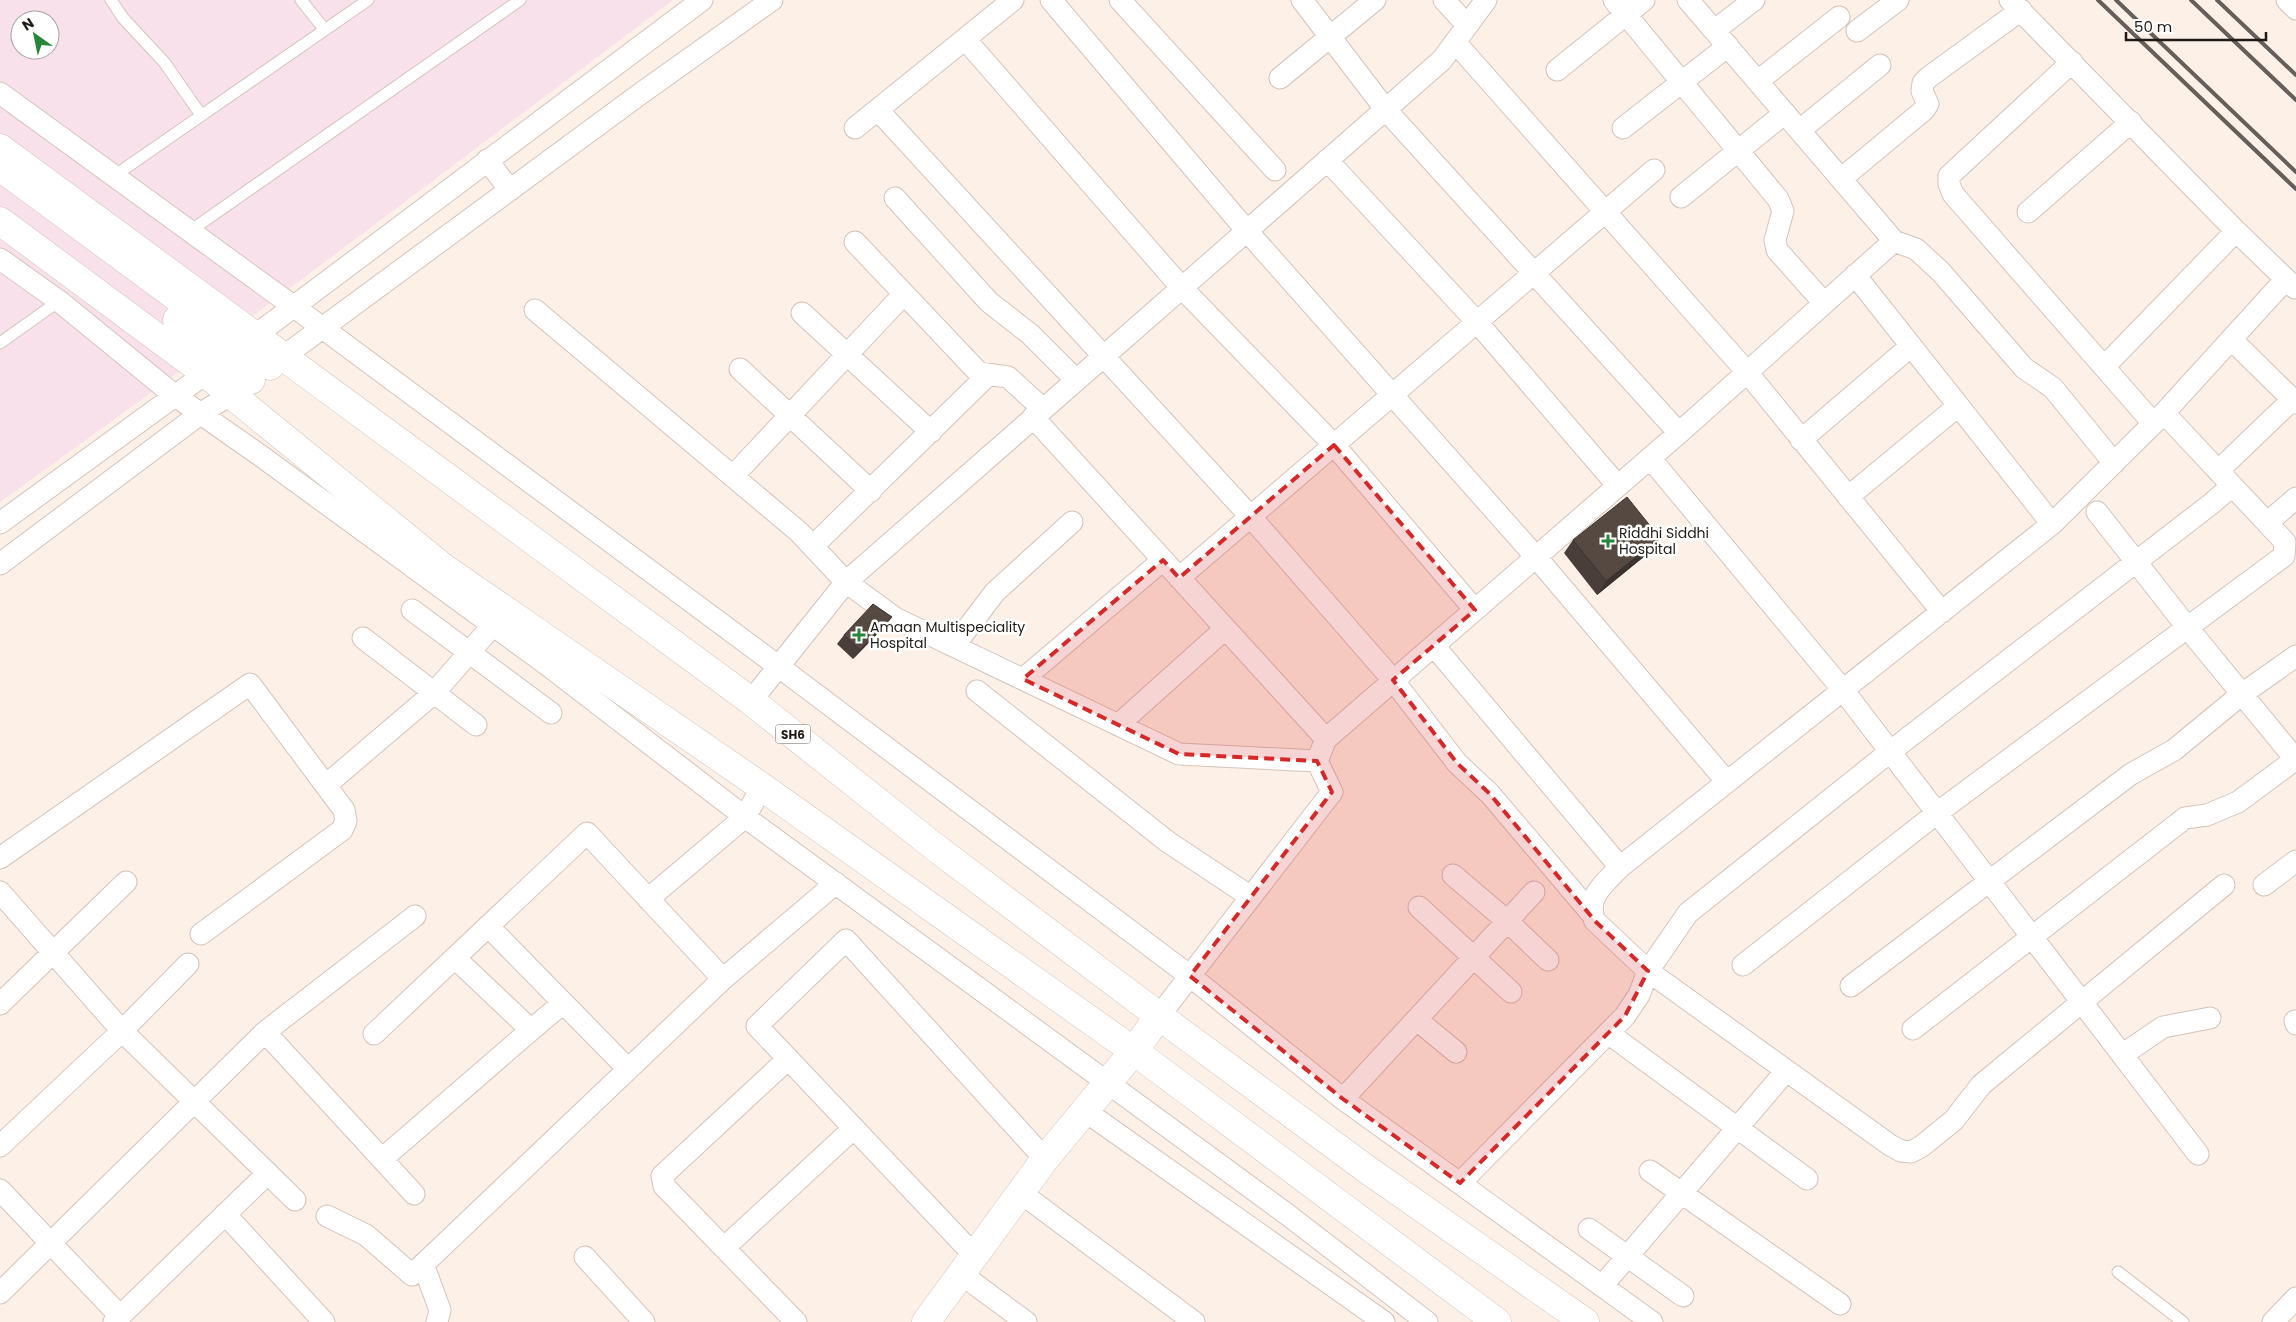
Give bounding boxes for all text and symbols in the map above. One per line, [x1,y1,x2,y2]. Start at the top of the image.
north arrow [10,10,60,60]
scale bar [2126,10,2266,42]
text: N [18,13,38,35]
text: 50 m [2134,16,2172,37]
place label: Riddhi Siddhi Hospital [1619,523,1709,559]
marker: Riddhi Siddhi Hospital [1601,534,1615,548]
place label: Amaan Multispeciality Hospital [870,617,1025,653]
marker: Amaan Multispeciality Hospital [852,628,866,642]
road number: SH6 [776,724,810,744]

